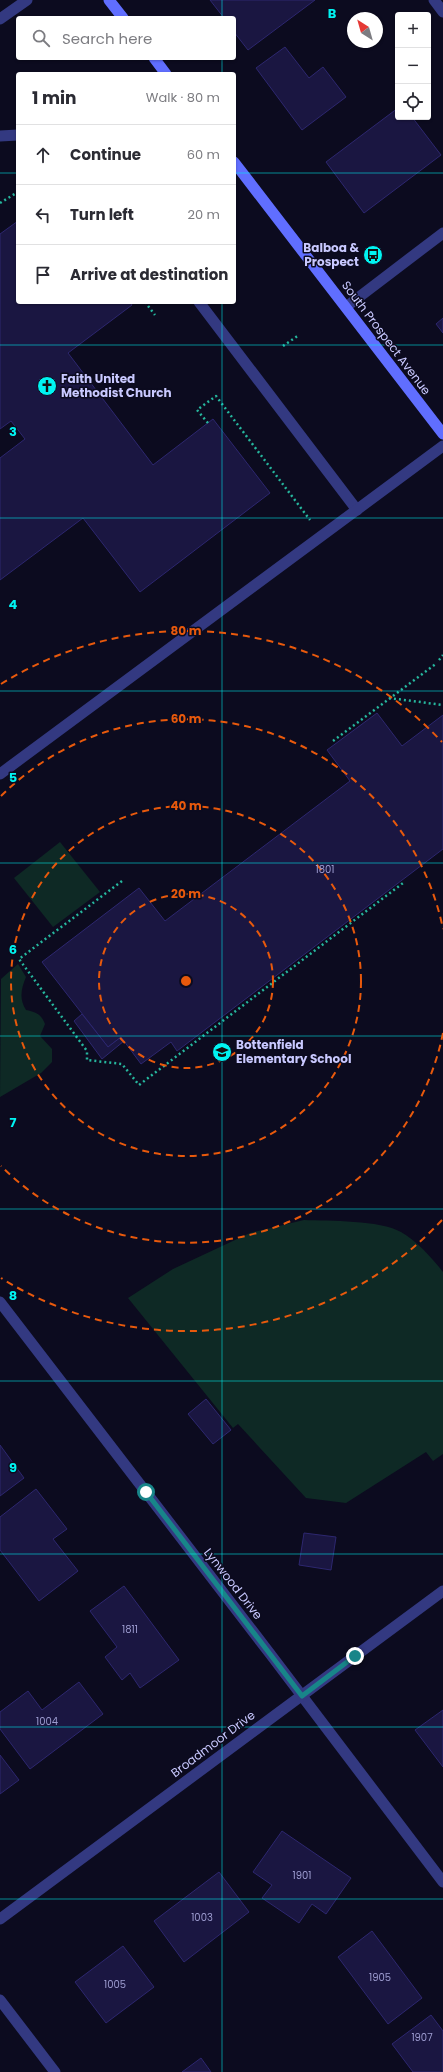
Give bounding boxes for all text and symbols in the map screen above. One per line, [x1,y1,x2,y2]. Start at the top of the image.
text: B [328,4,337,23]
north arrow [347,12,383,48]
map controls [395,12,431,120]
button: + [395,12,431,48]
search box [16,16,236,60]
icon: search [30,27,52,49]
text: Search here [62,28,152,49]
button: − [395,48,431,84]
button: locate [395,84,431,120]
text: 1 min [32,86,76,110]
text: Walk · 80 m [146,88,220,107]
icon: ahead [32,144,54,166]
text: Continue [70,144,141,165]
text: 60 m [187,145,220,164]
icon: left [32,204,54,226]
text: Turn left [70,204,134,225]
text: 20 m [187,205,220,224]
place label: Balboa & Prospect [303,239,359,270]
bus stop icon: Balboa & Prospect [362,244,384,266]
icon: arrive [32,264,54,286]
text: Arrive at destination [70,264,228,285]
street label: South Prospect Avenue [338,277,435,398]
place label: Faith United Methodist Church [61,370,172,401]
church icon: Faith United Methodist Church [36,375,58,397]
text: 3 [9,422,17,441]
text: 4 [9,595,18,614]
text: 80 m [171,622,202,639]
text: 60 m [171,710,202,727]
text: 5 [9,768,17,787]
text: 40 m [170,797,202,814]
house number: 1801 [316,862,335,877]
text: 20 m [171,885,201,902]
text: 6 [9,940,17,959]
centre of rings [179,974,193,988]
place label: Bottenfield Elementary School [236,1036,351,1067]
school or university icon: Bottenfield Elementary School [211,1041,233,1063]
text: 7 [10,1113,17,1132]
text: 8 [9,1286,17,1305]
text: 9 [9,1458,17,1477]
route start [137,1483,155,1501]
street label: Lynwood Drive [200,1544,267,1623]
house number: 1811 [122,1622,138,1637]
route end [346,1647,364,1665]
street label: Broadmoor Drive [167,1706,258,1781]
house number: 1004 [36,1714,58,1729]
house number: 1901 [293,1868,311,1883]
house number: 1003 [191,1910,213,1925]
house number: 1905 [369,1970,391,1985]
house number: 1005 [104,1977,126,1992]
house number: 1907 [411,2030,433,2045]

